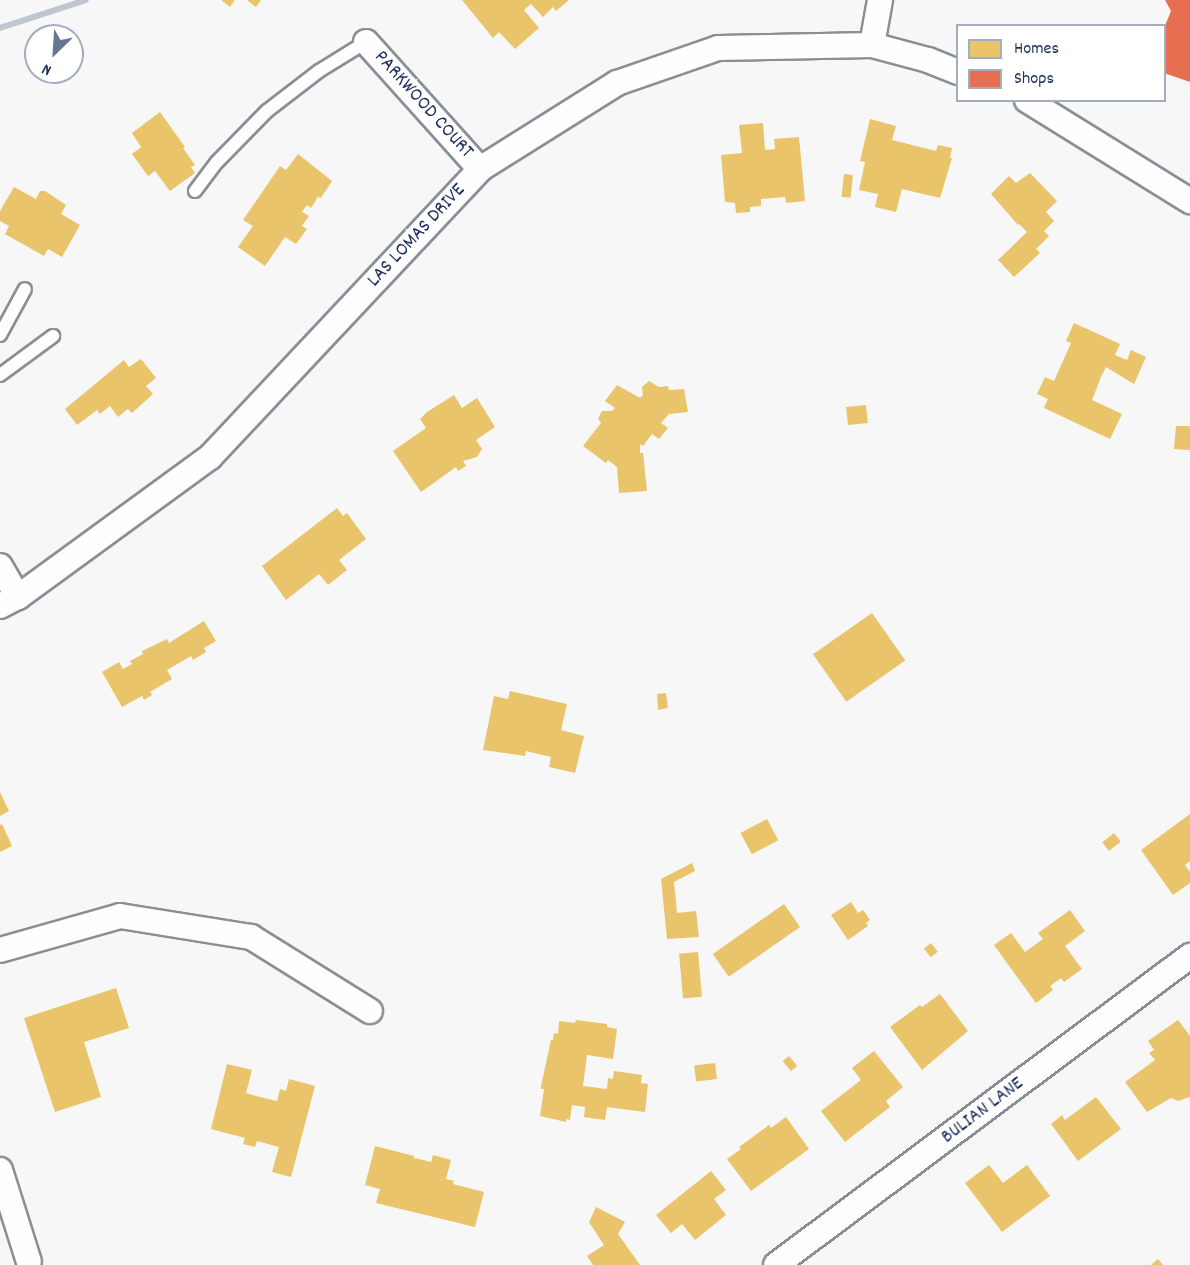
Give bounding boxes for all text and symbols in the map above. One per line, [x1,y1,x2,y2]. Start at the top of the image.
north arrow [24,24,84,84]
legend [956,24,1166,102]
text: Homes [1014,37,1059,62]
street label: PARKWOOD COURT [368,46,478,164]
text: N [39,57,55,81]
text: Shops [1014,67,1054,92]
street label: LAS LOMAS DRIVE [363,179,471,293]
street label: BULIAN LANE [937,1072,1029,1150]

